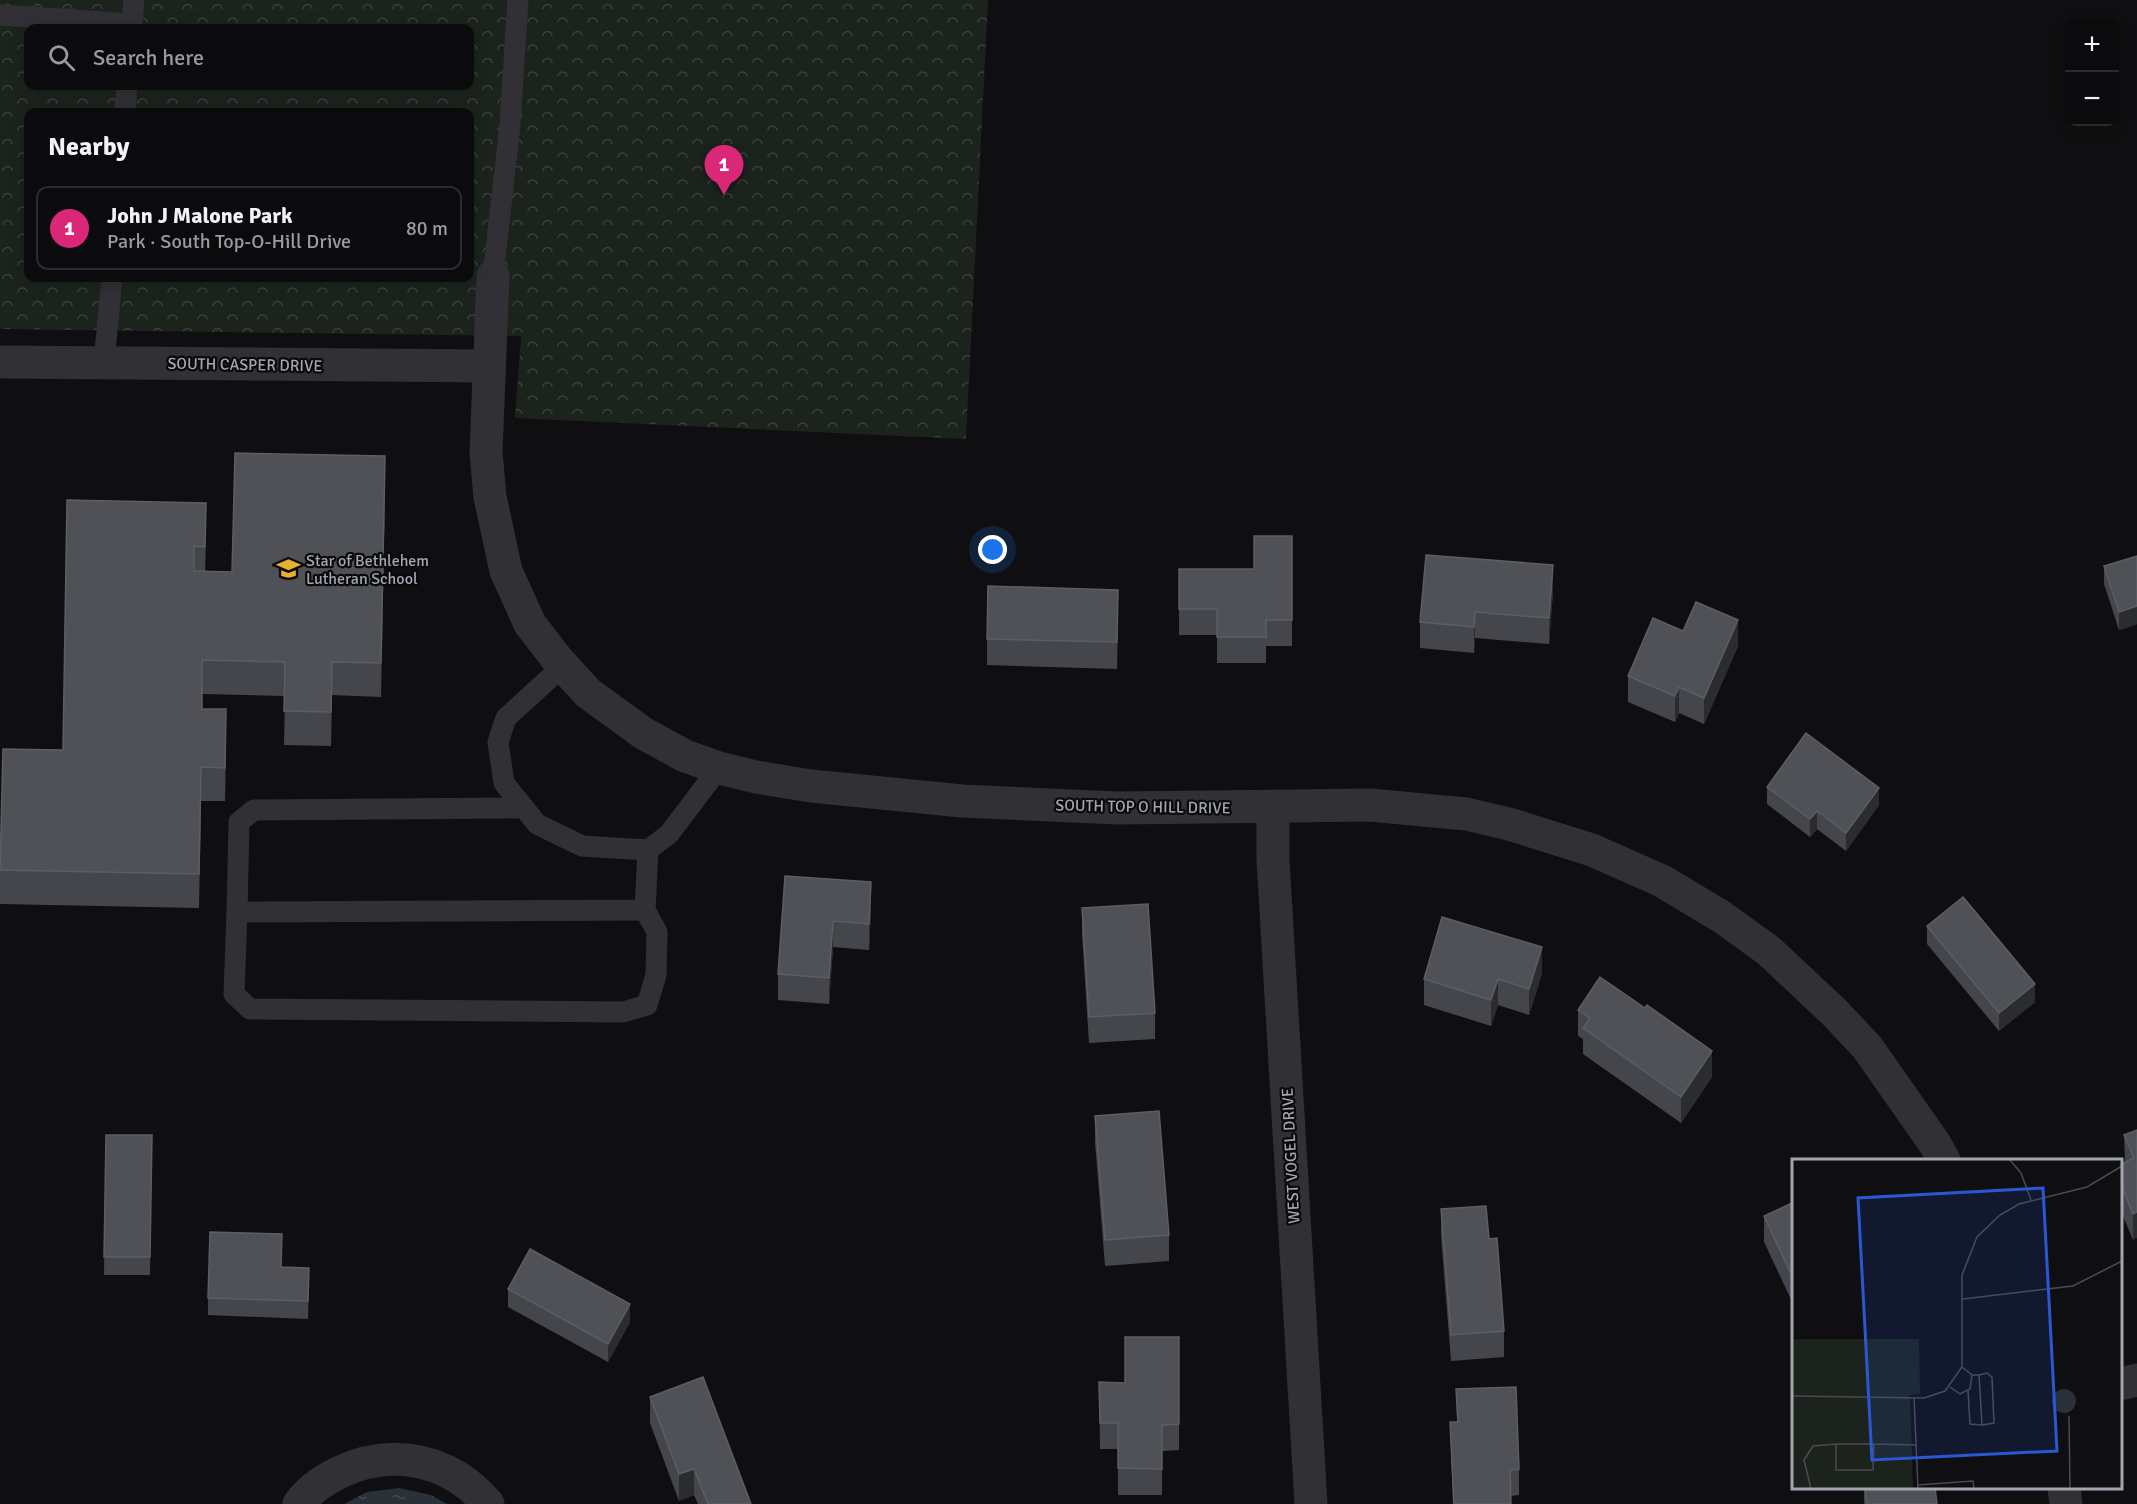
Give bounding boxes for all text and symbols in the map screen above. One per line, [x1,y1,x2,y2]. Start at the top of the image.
map controls [2065,18,2119,126]
button: + [2065,18,2119,72]
search box [24,24,474,90]
icon: search [45,41,78,74]
text: Search here [93,44,204,71]
button: − [2065,72,2119,126]
text: Nearby [48,131,129,163]
pin: 1 [704,146,744,195]
text: John J Malone Park [107,202,292,229]
text: 1 [64,216,75,241]
text: 80 m [406,216,448,241]
text: Park · South Top-O-Hill Drive [107,229,351,254]
street label: SOUTH CASPER DRIVE [167,354,323,376]
your location [978,535,1007,564]
place label: Star of Bethlehem Lutheran School [306,551,429,589]
school or university icon: Star of Bethlehem Lutheran School [275,556,301,582]
street label: SOUTH TOP O HILL DRIVE [1055,795,1231,819]
street label: WEST VOGEL DRIVE [1277,1088,1305,1224]
inset map [1792,1159,2122,1489]

